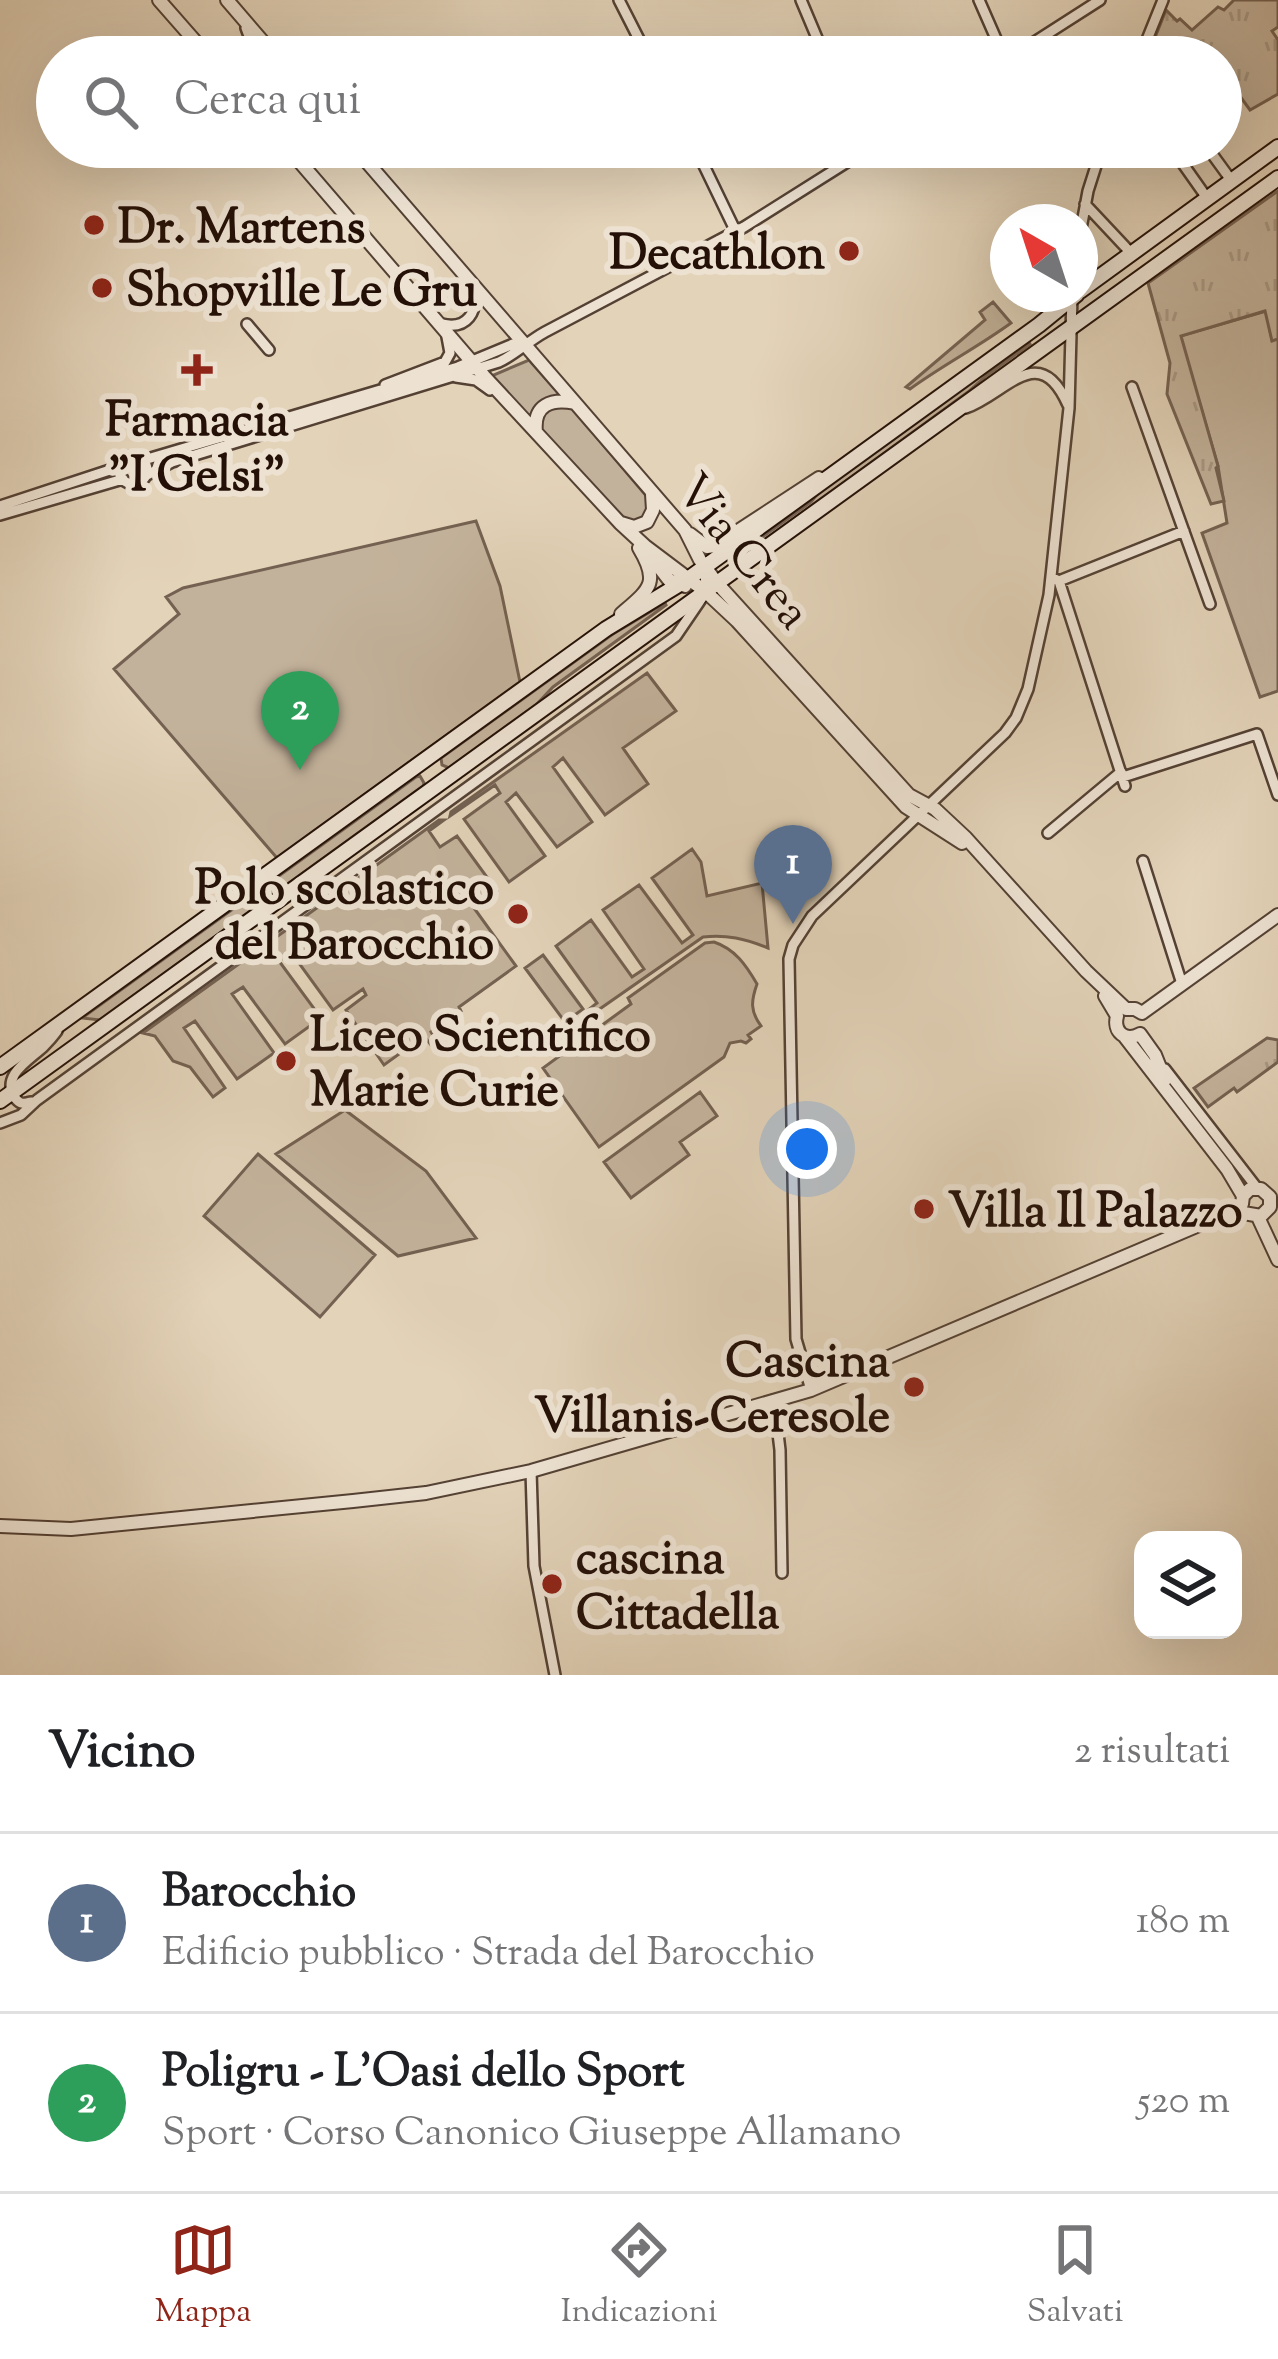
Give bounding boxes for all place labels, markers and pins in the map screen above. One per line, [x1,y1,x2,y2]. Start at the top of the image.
place label: Dr. Martens [118,196,366,265]
marker: Dr. Martens [81,212,107,238]
place label: Decathlon [609,222,826,291]
marker: Decathlon [836,238,862,264]
place label: Shopville Le Gru [126,259,478,328]
marker: Shopville Le Gru [89,275,115,301]
marker: Farmacia "I Gelsi" [184,357,210,383]
place label: Farmacia "I Gelsi" [105,389,289,513]
pin: 2 [261,671,339,770]
pin: 1 [754,825,832,924]
place label: Polo scolastico del Barocchio [195,857,494,981]
marker: Polo scolastico del Barocchio [505,901,531,927]
place label: Liceo Scientifico Marie Curie [310,1004,651,1128]
marker: Liceo Scientifico Marie Curie [273,1048,299,1074]
place label: Villa Il Palazzo [948,1180,1243,1249]
marker: Villa Il Palazzo [911,1196,937,1222]
place label: Cascina Villanis-Ceresole [534,1330,890,1454]
marker: Cascina Villanis-Ceresole [901,1374,927,1400]
place label: cascina Cittadella [576,1527,779,1651]
marker: cascina Cittadella [539,1571,565,1597]

